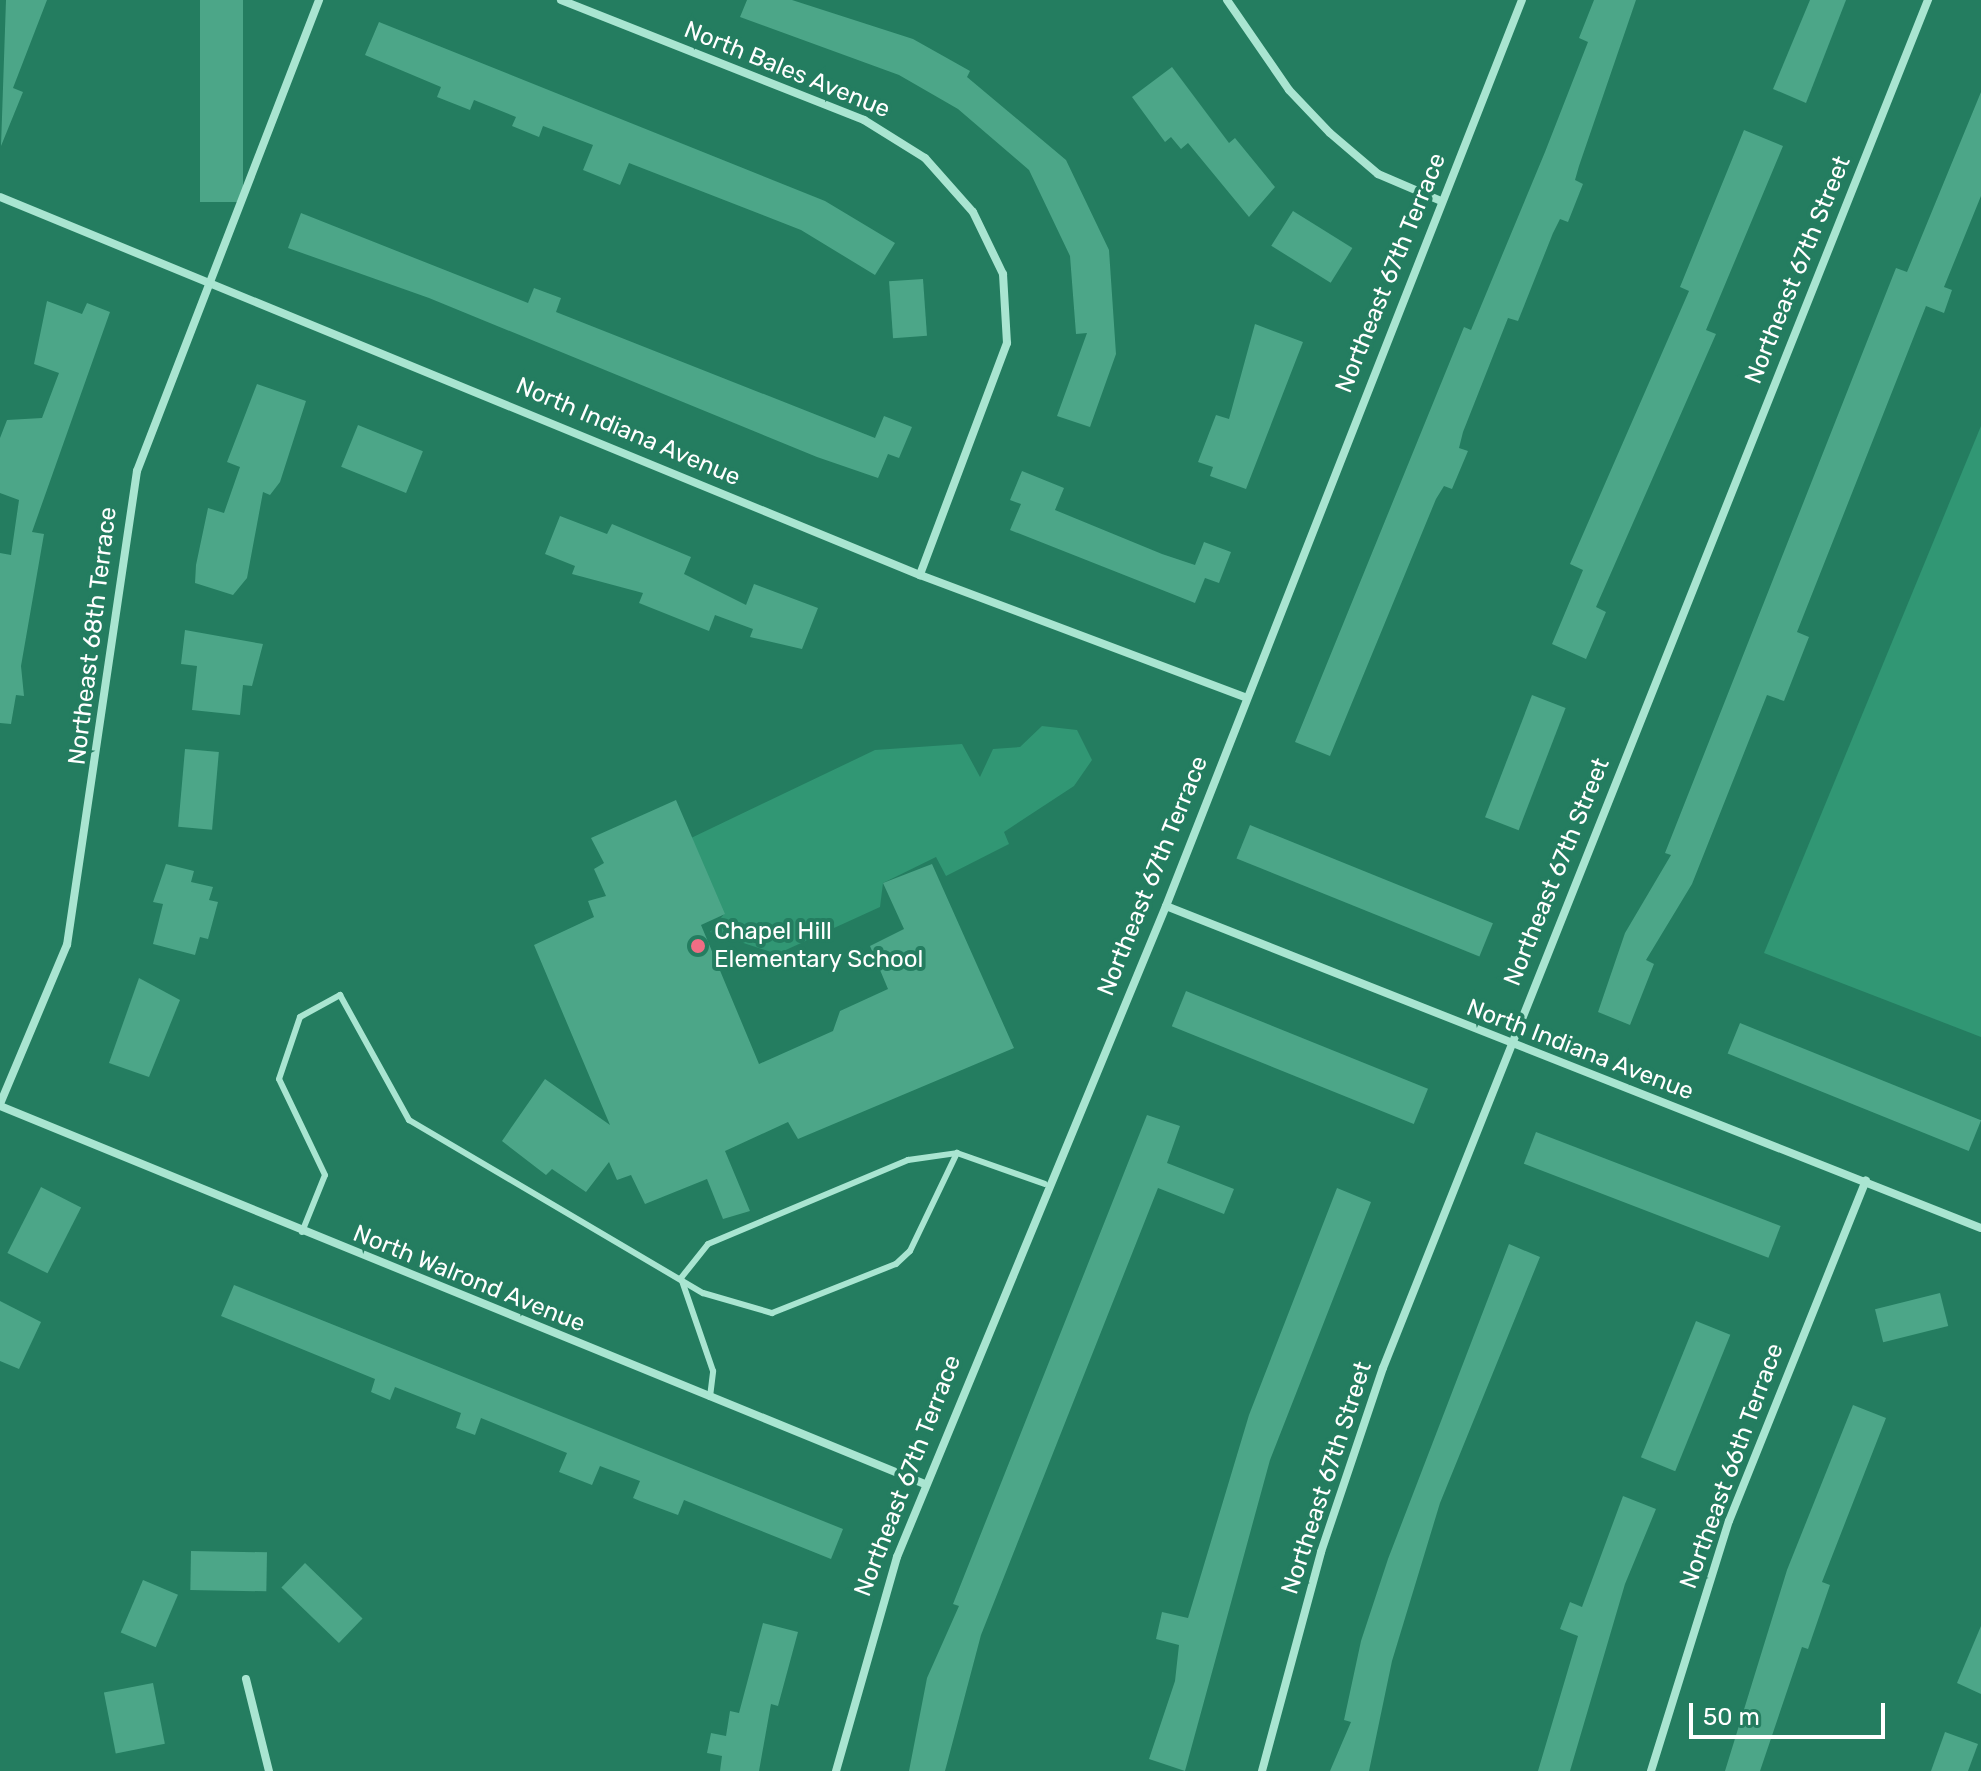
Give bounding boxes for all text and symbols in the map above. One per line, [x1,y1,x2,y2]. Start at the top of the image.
street label: North Bales Avenue [680,15,894,125]
street label: Northeast 67th Terrace [1330,149,1452,397]
street label: Northeast 67th Street [1739,152,1857,388]
street label: North Indiana Avenue [511,372,745,492]
street label: Northeast 68th Terrace [63,505,123,767]
street label: Northeast 67th Terrace [1092,752,1214,1000]
street label: Northeast 67th Street [1498,754,1616,990]
place label: Chapel Hill Elementary School [714,918,924,974]
marker: Chapel Hill Elementary School [689,937,707,955]
street label: North Indiana Avenue [1462,993,1698,1107]
street label: North Walrond Avenue [348,1219,590,1339]
street label: Northeast 66th Terrace [1674,1339,1790,1593]
street label: Northeast 67th Terrace [849,1351,967,1601]
street label: Northeast 67th Street [1276,1358,1378,1598]
scale bar [1693,1687,1889,1737]
text: 50 m [1703,1703,1760,1731]

